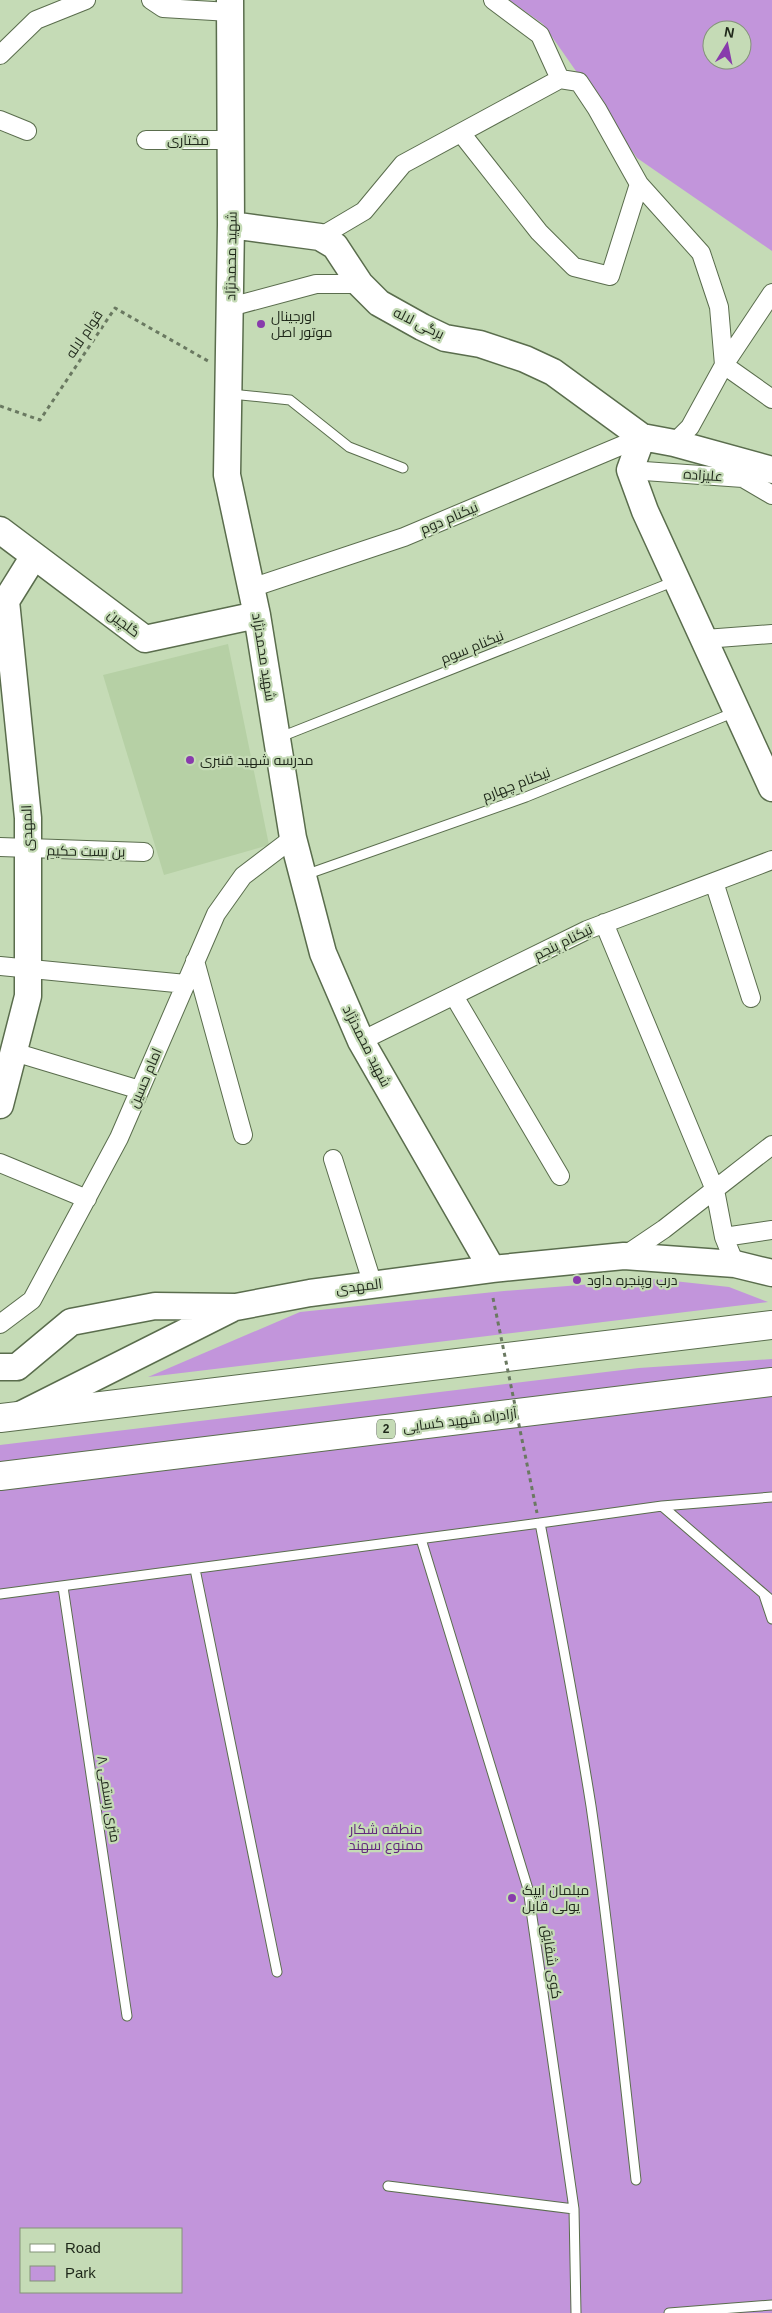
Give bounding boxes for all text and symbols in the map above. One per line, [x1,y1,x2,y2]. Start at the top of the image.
north arrow [702,20,752,70]
text: N [723,23,736,41]
street label: مختاری [167,132,209,148]
street label: شهید محمدنژاد [222,211,240,301]
street label: برگی لاله [391,304,447,342]
street label: قوام لاله [62,307,107,362]
place label: اورجینال موتور اصل [271,308,333,340]
marker: اورجینال موتور اصل [255,318,267,330]
street label: علیزاده [683,466,723,484]
street label: نیکنام دوم [418,499,481,539]
street label: گلچین [104,606,143,642]
street label: شهید محمدنژاد [249,612,279,702]
street label: نیکنام سوم [438,627,507,669]
place label: مدرسه شهید قنبری [200,752,314,768]
marker: مدرسه شهید قنبری [184,754,196,766]
street label: نیکنام چهارم [480,764,553,806]
street label: المهدی [18,805,36,851]
street label: بن بست حکیم [46,842,126,862]
street label: نیکنام پنجم [531,921,596,965]
street label: شهید محمدنژاد [340,1003,394,1089]
street label: امام حسین [125,1046,167,1111]
place label: درب وپنجره داود [587,1272,678,1290]
marker: درب وپنجره داود [571,1274,583,1286]
street label: المهدی [335,1275,383,1297]
street label: آزادراه شهید کسایی [402,1405,518,1435]
road number: 2 [377,1420,395,1438]
street label: ۸ متری رستمی [94,1754,124,1844]
park label: منطقه شکار ممنوع سهند [348,1821,423,1854]
place label: مبلمان ایپک یولی قابل [522,1882,589,1914]
marker: مبلمان ایپک یولی قابل [506,1892,518,1904]
street label: کوی شقایق [538,1924,565,2000]
legend [20,2228,182,2293]
text: Road [65,2239,101,2256]
text: Park [65,2264,96,2281]

